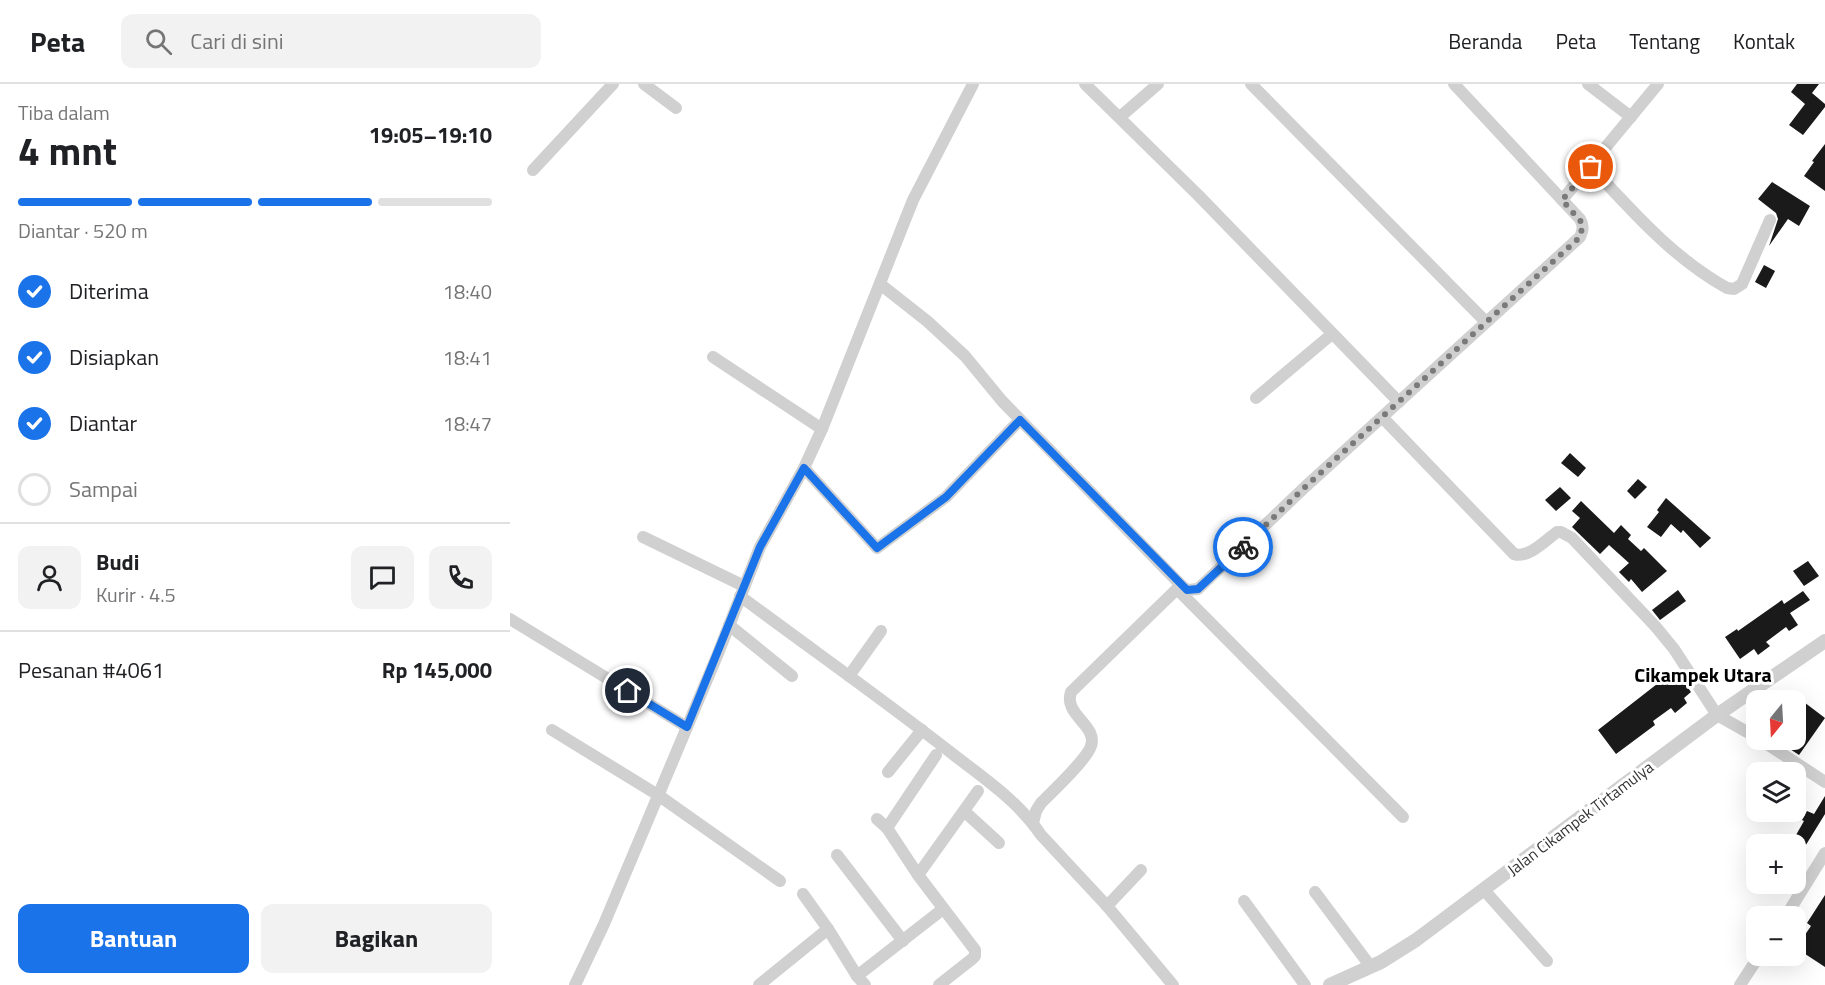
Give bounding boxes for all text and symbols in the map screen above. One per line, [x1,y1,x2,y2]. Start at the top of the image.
search box [121,14,541,68]
text: Peta [30,20,85,63]
text: Cari di sini [190,24,284,58]
icon: search [142,25,175,58]
text: Beranda [1448,25,1522,57]
text: Peta [1555,25,1596,57]
text: Tentang [1629,25,1700,57]
text: Kontak [1733,25,1795,57]
text: Tiba dalam [18,97,110,128]
text: 19:05–19:10 [369,118,492,152]
text: 4 mnt [18,121,117,180]
pin [1565,141,1616,192]
icon: bag [1574,150,1607,183]
text: Diantar · 520 m [18,215,148,246]
text: Diterima [69,274,149,308]
icon: check [18,275,51,308]
text: 18:40 [443,276,492,307]
text: Disiapkan [69,340,159,374]
icon: check [18,341,51,374]
text: 18:41 [443,342,492,373]
text: Diantar [69,406,137,440]
icon: check [18,407,51,440]
text: 18:47 [443,408,492,439]
text: Sampai [69,472,138,506]
courier [1213,517,1273,577]
icon: bike [1227,531,1260,564]
text: Budi [96,545,139,579]
button: person [18,546,81,609]
button: chat [351,546,414,609]
button: phone [429,546,492,609]
text: Kurir · 4.5 [96,579,176,610]
text: Pesanan #4061 [18,653,164,687]
text: Rp 145,000 [382,653,492,687]
district label: Cikampek Utara [1634,659,1772,690]
pin [602,665,653,716]
icon: home [611,674,644,707]
north arrow [1746,690,1806,750]
map controls [1746,690,1806,966]
street label: Jalan Cikampek Tirtamulya [1502,755,1658,881]
button: layers [1746,762,1806,822]
button: + [1746,834,1806,894]
button: Bantuan [18,904,249,973]
button: Bagikan [261,904,492,973]
button: − [1746,906,1806,966]

